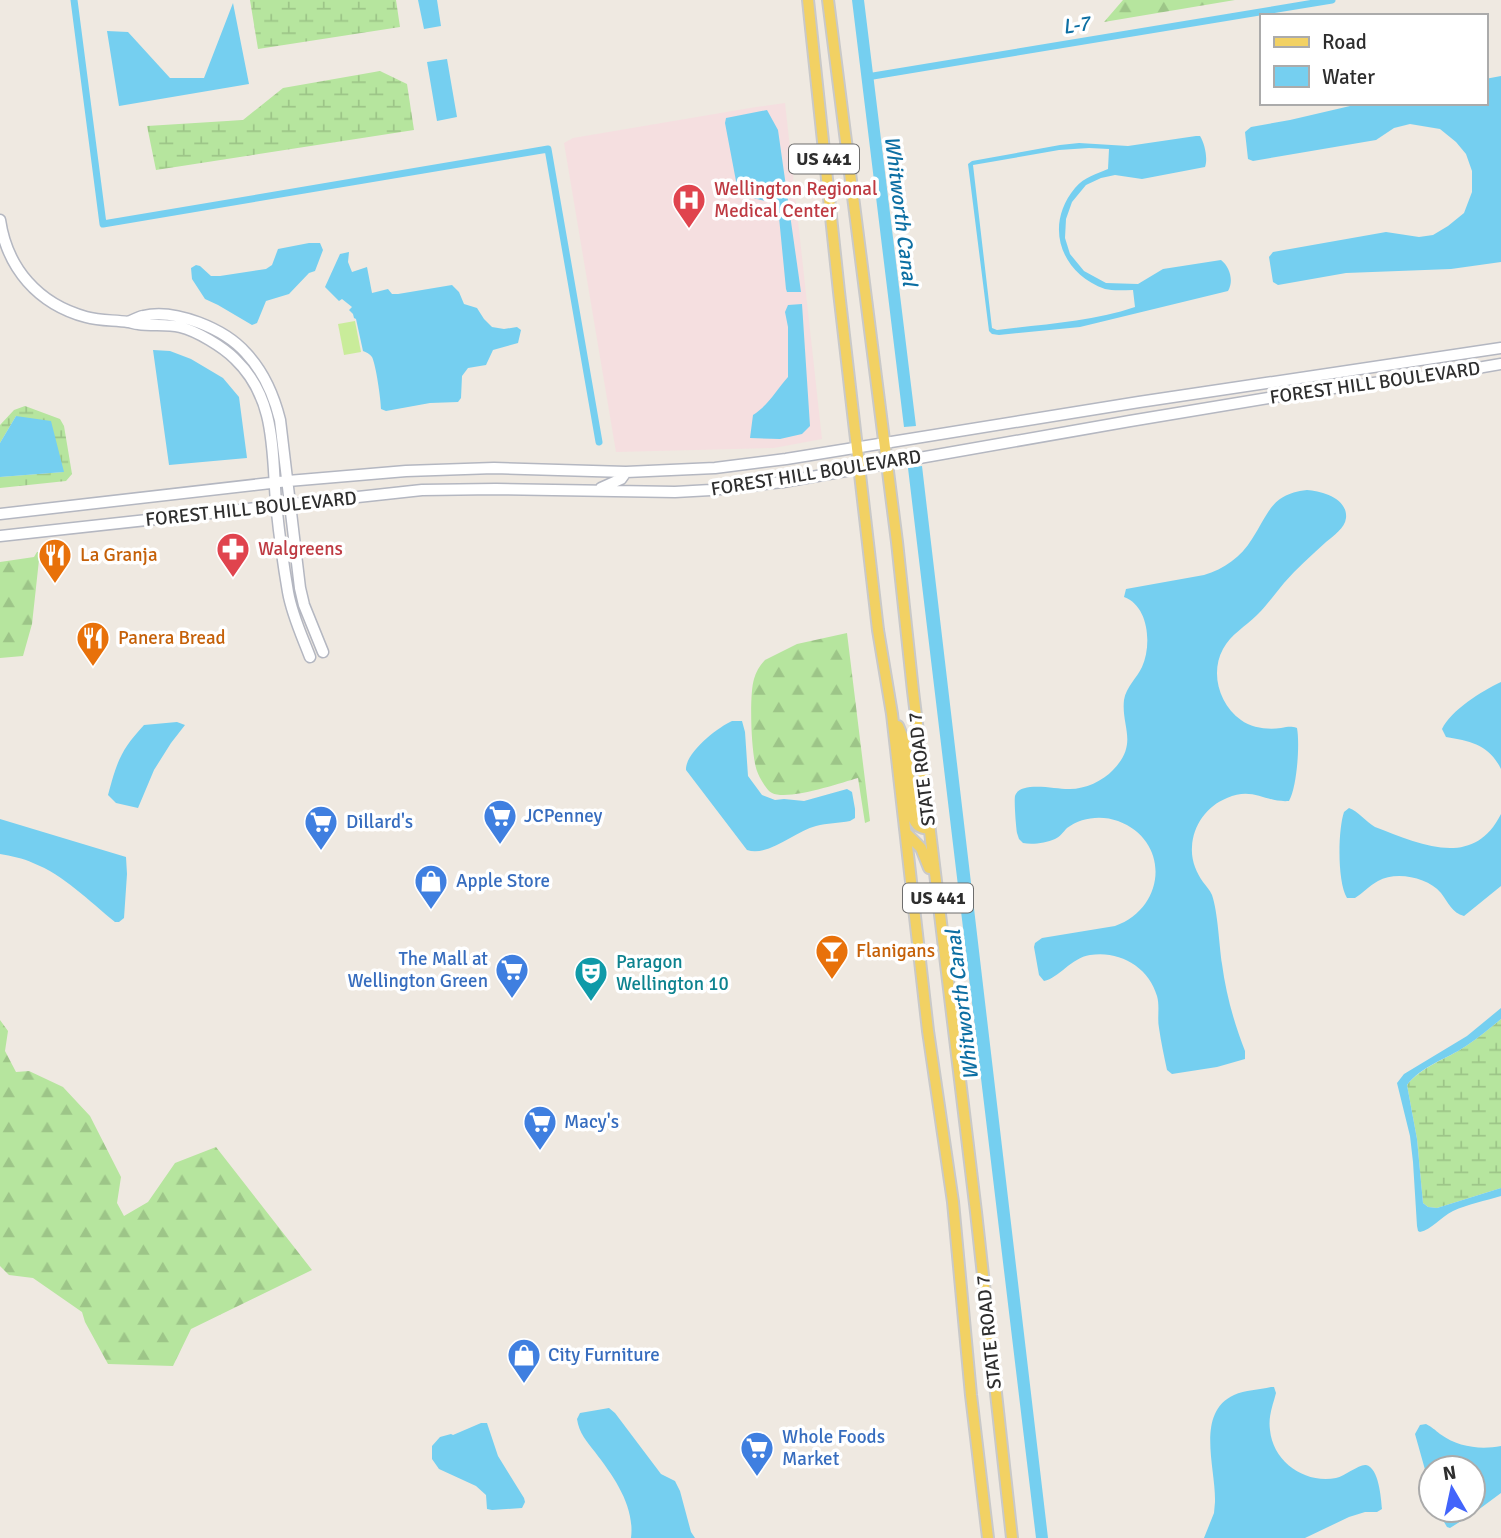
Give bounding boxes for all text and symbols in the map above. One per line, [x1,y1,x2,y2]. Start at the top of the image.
water label: L-7 [1061,10,1094,40]
legend [1260,14,1487,105]
text: Road [1322,29,1367,55]
text: Water [1322,64,1375,90]
water label: Whitworth Canal [879,134,923,289]
road number: US 441 [789,144,859,174]
place label: Wellington Regional Medical Center [714,177,877,223]
hospital icon: Wellington Regional Medical Center [670,181,708,230]
street label: FOREST HILL BOULEVARD [1268,356,1482,410]
street label: FOREST HILL BOULEVARD [709,445,923,501]
street label: FOREST HILL BOULEVARD [144,486,358,532]
pharmacy icon: Walgreens [214,530,252,579]
restaurant icon: La Granja [36,536,74,585]
place label: Walgreens [258,537,343,561]
place label: La Granja [80,543,158,567]
restaurant icon: Panera Bread [74,619,112,668]
place label: Panera Bread [118,626,226,650]
street label: STATE ROAD 7 [903,711,941,827]
supermarket icon: JCPenney [481,797,519,846]
supermarket icon: Dillard's [302,803,340,852]
place label: JCPenney [524,804,603,828]
place label: Dillard's [346,810,413,834]
shop icon: Apple Store [412,862,450,911]
place label: Apple Store [456,869,550,893]
road number: US 441 [903,884,973,912]
water label: Whitworth Canal [940,927,984,1082]
bar icon: Flanigans [813,932,851,981]
place label: Flanigans [856,939,935,963]
place label: The Mall at Wellington Green [348,947,488,993]
place label: Paragon Wellington 10 [616,950,729,996]
supermarket icon: The Mall at Wellington Green [493,951,531,1000]
theatre icon: Paragon Wellington 10 [572,954,610,1003]
supermarket icon: Macy's [521,1103,559,1152]
place label: Macy's [564,1110,619,1134]
street label: STATE ROAD 7 [971,1274,1007,1390]
shop icon: City Furniture [505,1336,543,1385]
place label: City Furniture [548,1343,660,1367]
place label: Whole Foods Market [782,1425,885,1471]
supermarket icon: Whole Foods Market [738,1429,776,1478]
north arrow [1417,1454,1487,1524]
text: N [1441,1460,1458,1486]

